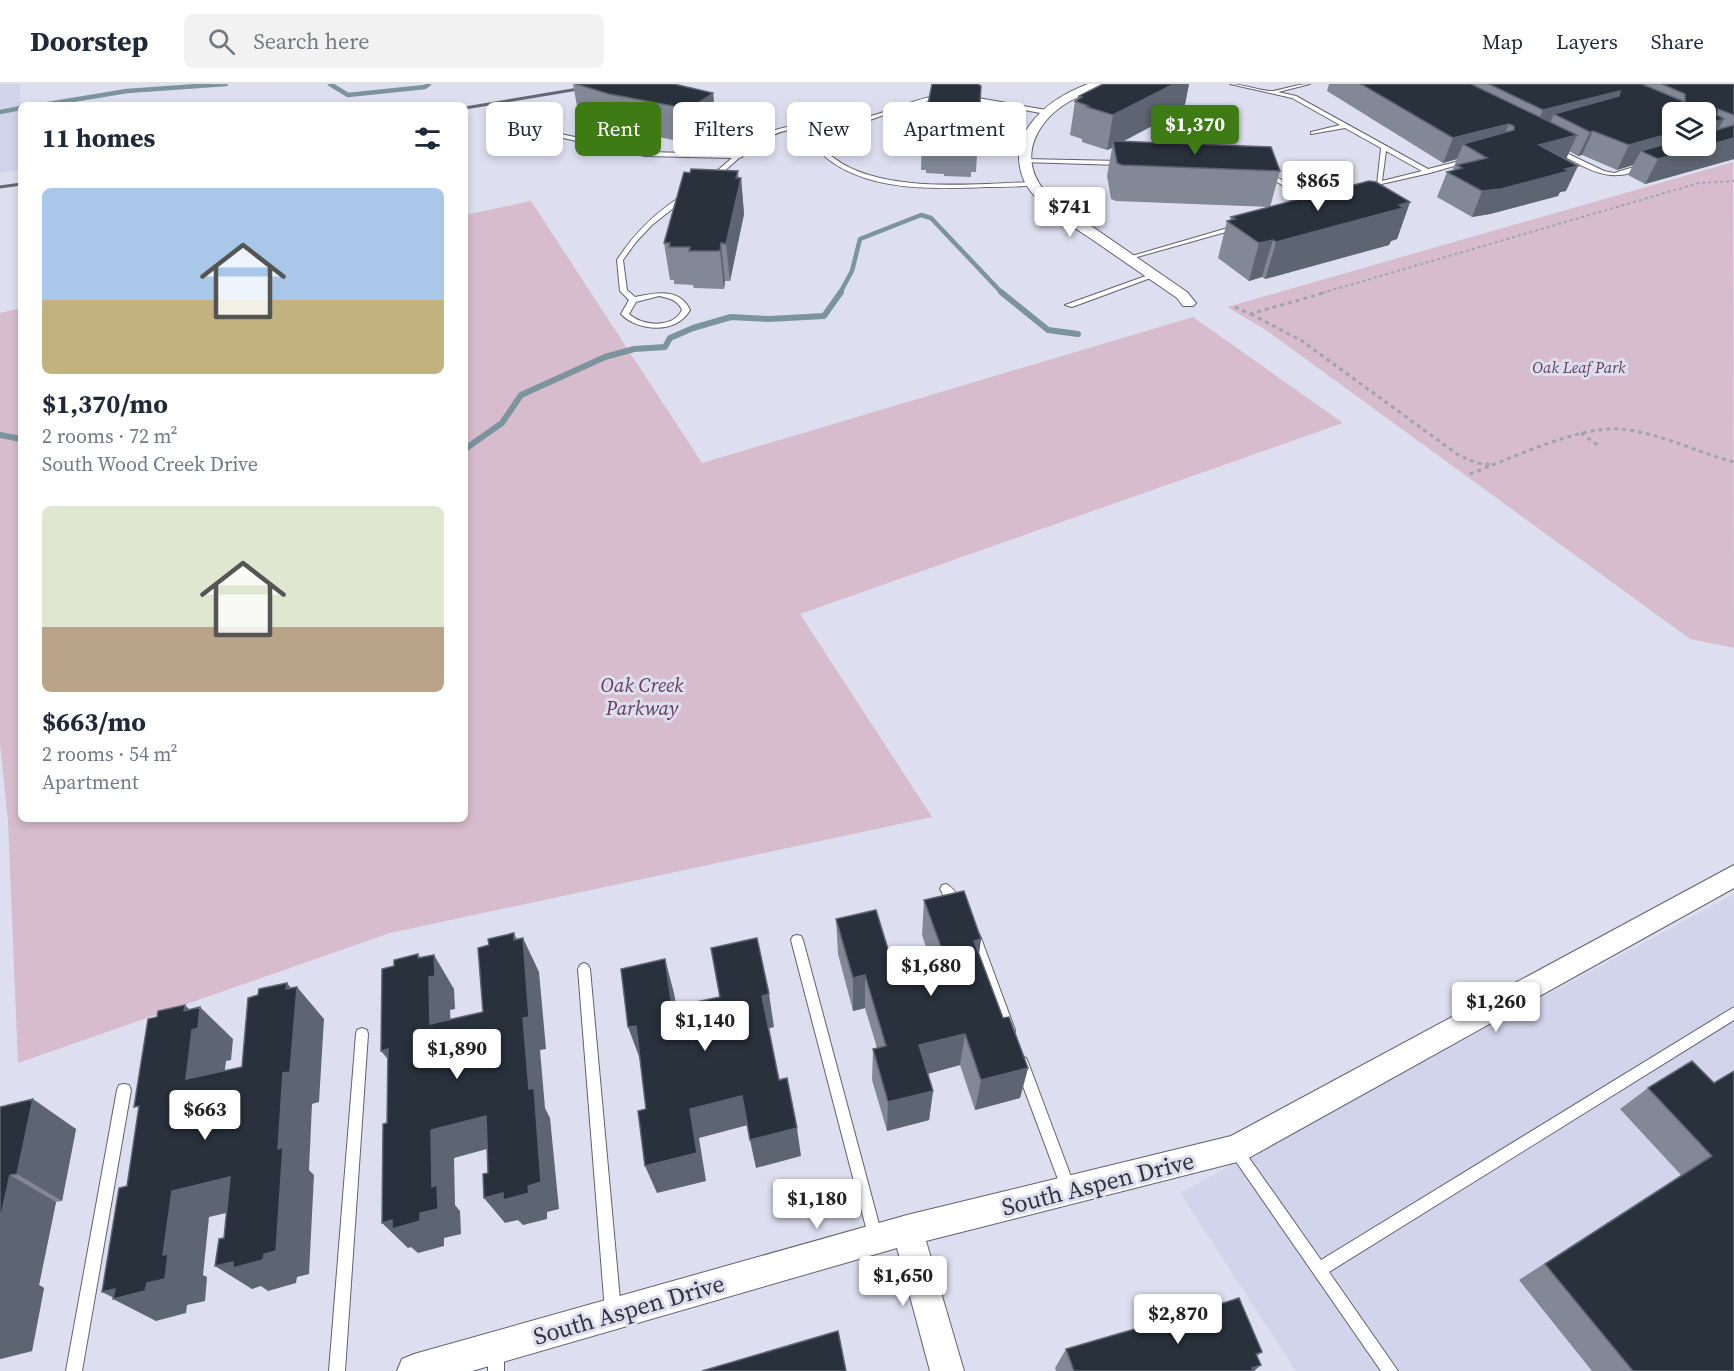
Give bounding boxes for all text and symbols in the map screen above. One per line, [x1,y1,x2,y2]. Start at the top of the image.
search box [184,14,604,68]
text: Doorstep [30,22,148,60]
icon: search [205,25,238,58]
text: Search here [253,26,369,56]
text: Map [1482,27,1523,56]
text: Layers [1556,27,1618,56]
text: Share [1651,27,1704,56]
chip: Buy [486,102,563,156]
chip: Rent [575,102,661,156]
chip: Filters [673,102,775,156]
chip: New [787,102,871,156]
chip: Apartment [883,102,1026,156]
map controls [1662,102,1716,156]
button: layers [1662,102,1716,156]
pin: $1,370 [1146,105,1244,156]
text: $1,370 [1165,110,1225,138]
text: 11 homes [42,120,155,156]
icon: filters [411,122,444,155]
pin: $865 [1282,161,1354,212]
text: $865 [1296,166,1340,194]
pin: $741 [1034,187,1106,238]
text: $741 [1048,192,1092,220]
icon: home [189,227,297,335]
park label: Oak Leaf Park [1532,356,1626,378]
text: $1,370/mo [42,386,168,422]
text: 2 rooms · 72 m² [42,422,178,450]
text: South Wood Creek Drive [42,450,258,478]
icon: home [189,545,297,653]
park label: Oak Creek Parkway [601,671,684,722]
text: $663/mo [42,704,146,740]
text: 2 rooms · 54 m² [42,740,178,768]
text: Apartment [42,768,139,796]
pin: $1,680 [882,946,980,997]
text: $1,680 [901,951,961,979]
pin: $1,260 [1447,982,1545,1033]
text: $1,260 [1466,987,1526,1015]
pin: $1,140 [656,1001,754,1052]
text: $1,140 [675,1006,735,1034]
pin: $1,890 [408,1029,506,1080]
text: $1,890 [427,1034,487,1062]
pin: $663 [169,1090,241,1141]
text: $663 [183,1095,227,1123]
street label: South Aspen Drive [998,1144,1198,1223]
pin: $1,180 [768,1179,866,1230]
text: $1,180 [787,1184,847,1212]
pin: $1,650 [854,1256,952,1307]
text: $1,650 [873,1261,933,1289]
street label: South Aspen Drive [529,1266,728,1353]
pin: $2,870 [1129,1294,1227,1345]
text: $2,870 [1148,1299,1208,1327]

